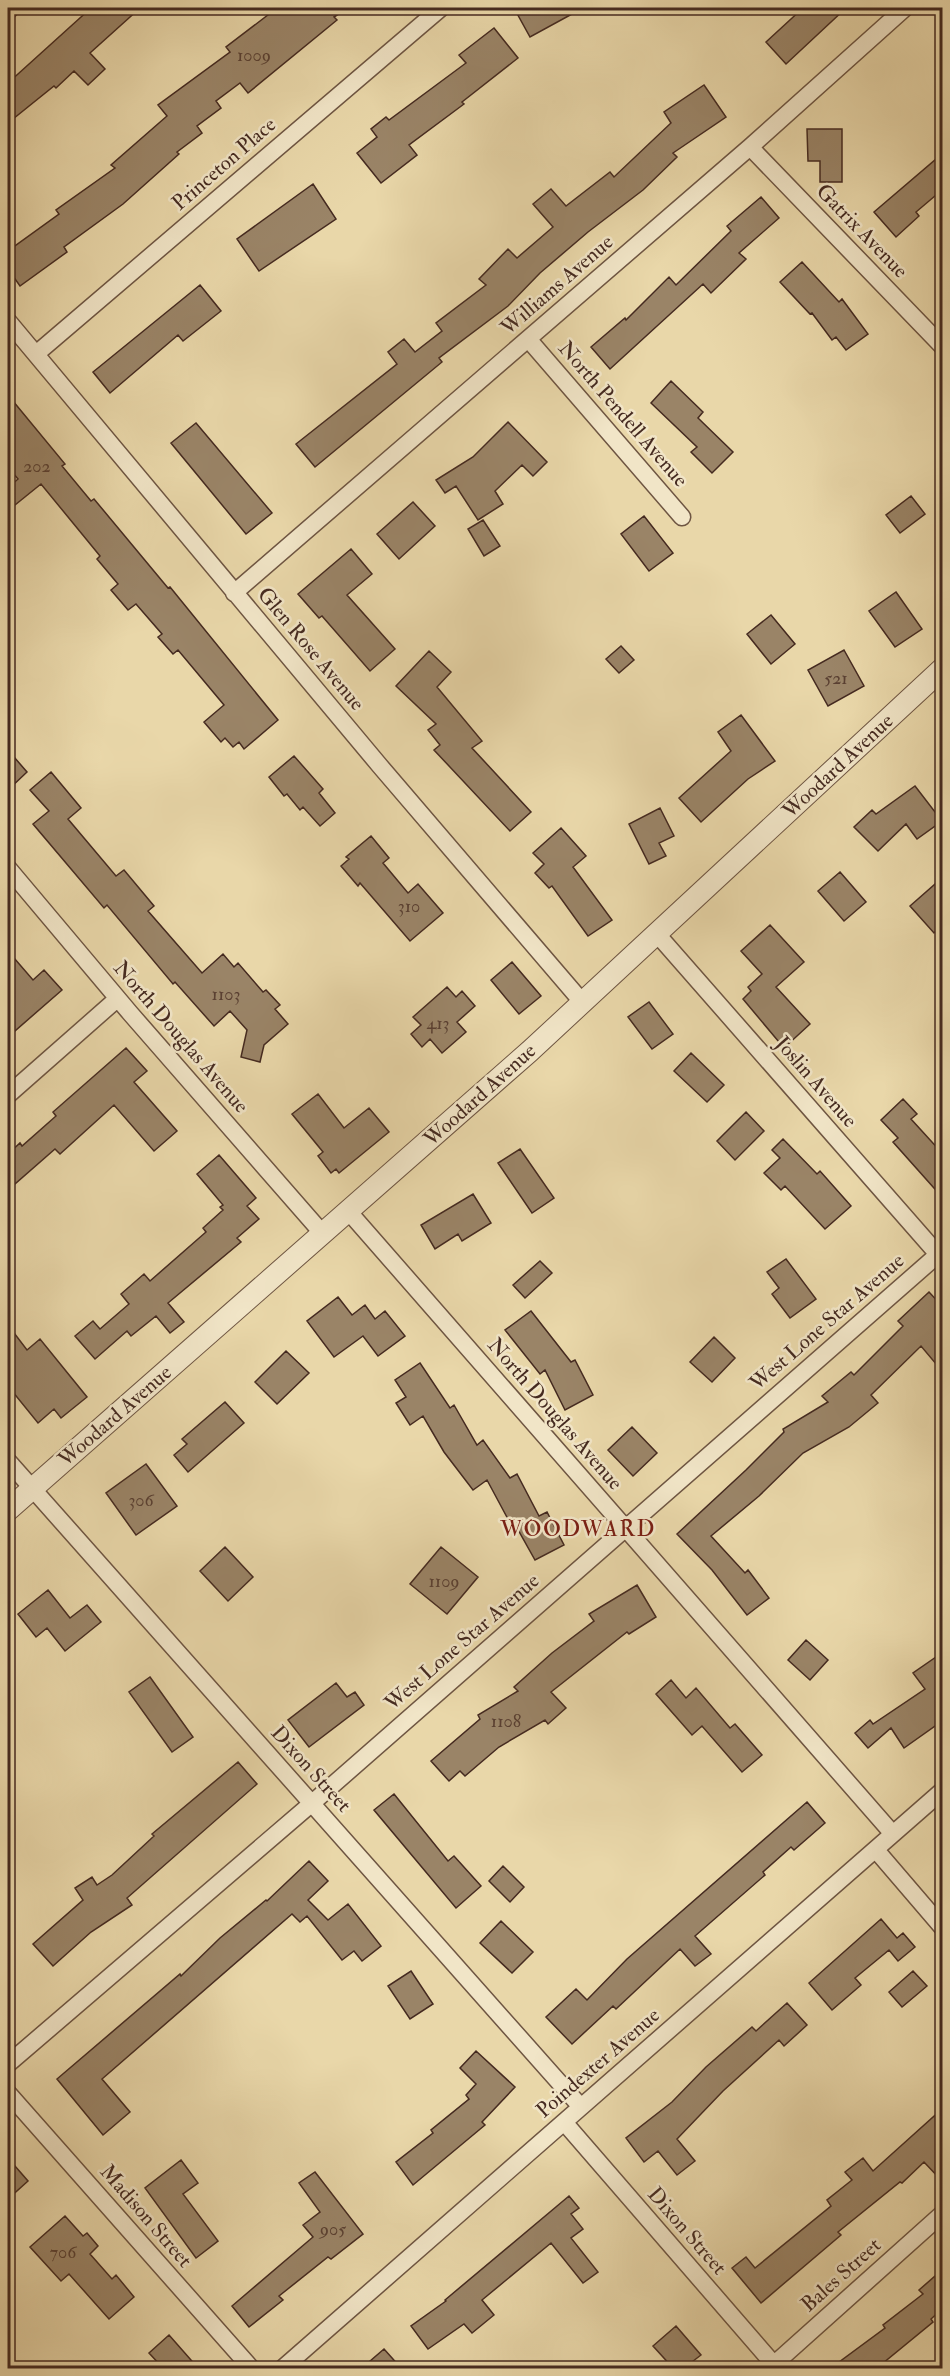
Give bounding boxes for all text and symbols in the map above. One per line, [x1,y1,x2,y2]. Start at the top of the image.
house number: 1009 [237,44,271,67]
street label: Princeton Place [166,111,282,217]
street label: Gatrix Avenue [810,178,914,284]
street label: Williams Avenue [494,229,619,342]
street label: North Pendell Avenue [552,335,694,493]
house number: 202 [23,455,51,478]
street label: Glen Rose Avenue [251,582,371,716]
house number: 521 [824,667,848,690]
street label: Woodard Avenue [776,708,899,825]
house number: 310 [398,895,420,918]
street label: North Douglas Avenue [107,955,255,1119]
house number: 1103 [212,983,240,1006]
house number: 413 [426,1012,450,1035]
street label: Joslin Avenue [768,1030,863,1133]
street label: Woodard Avenue [417,1037,542,1153]
street label: West Lone Star Avenue [743,1247,910,1397]
street label: North Douglas Avenue [481,1332,629,1496]
street label: Woodard Avenue [52,1359,178,1473]
house number: 306 [128,1489,155,1512]
district label: WOODWARD [499,1515,656,1543]
street label: West Lone Star Avenue [378,1567,545,1717]
house number: 1109 [428,1570,460,1593]
house number: 1108 [491,1710,521,1733]
street label: Dixon Street [265,1720,357,1818]
street label: Poindexter Avenue [531,2002,666,2124]
street label: Madison Street [94,2159,198,2273]
street label: Dixon Street [641,2181,733,2281]
house number: 905 [318,2218,346,2241]
street label: Bales Street [795,2232,887,2318]
house number: 706 [50,2241,77,2264]

